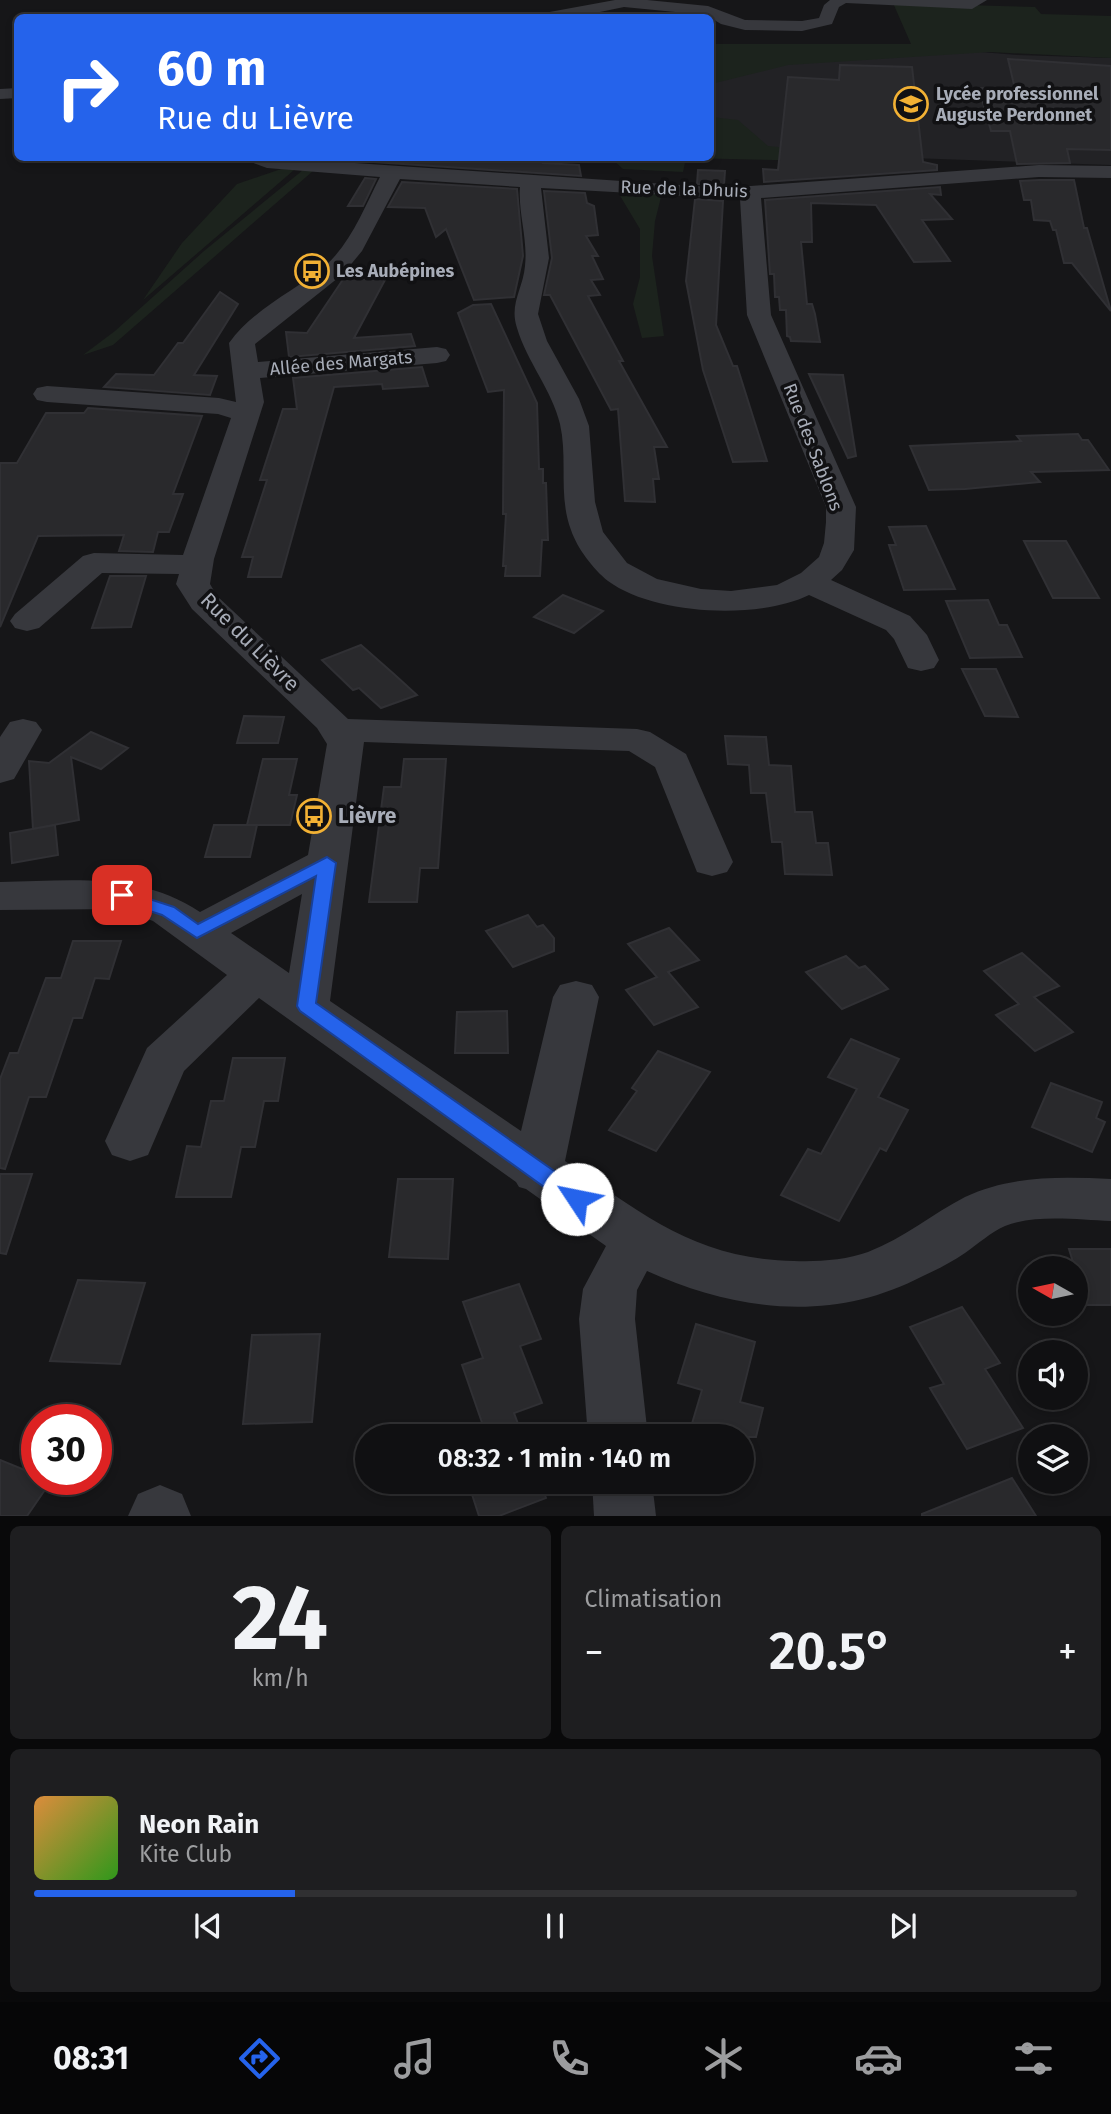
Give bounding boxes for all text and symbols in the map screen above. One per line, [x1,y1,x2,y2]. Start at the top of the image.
text: 60 m [157,39,266,98]
icon: right [42,42,133,133]
place label: Lycée professionnel Auguste Perdonnet [935,83,1099,126]
school or university icon: Lycée professionnel Auguste Perdonnet [892,85,930,123]
text: Rue du Lièvre [157,99,354,137]
street label: Rue de la Dhuis [620,176,748,202]
bus stop icon: Les Aubépines [293,252,331,290]
place label: Les Aubépines [336,260,454,282]
street label: Allée des Margats [269,346,413,380]
street label: Rue des Sablons [779,380,847,514]
street label: Rue du Lièvre [195,587,305,697]
bus stop icon: Lièvre [295,797,333,835]
place label: Lièvre [338,803,397,829]
pin [92,865,152,925]
icon: arrive [103,876,141,914]
position arrow [540,1162,614,1236]
north arrow [1018,1256,1088,1326]
map controls [1018,1256,1088,1494]
button: sound [1018,1340,1088,1410]
speed limit sign: 30 [21,1404,112,1495]
button: layers [1018,1424,1088,1494]
text: 08:32 · 1 min · 140 m [438,1443,671,1474]
text: 24 [232,1564,328,1673]
text: Climatisation [585,1585,722,1613]
text: 20.5° [769,1620,893,1683]
text: − [585,1629,604,1675]
text: + [1058,1629,1077,1675]
text: km/h [252,1664,309,1692]
text: Neon Rain [139,1809,259,1840]
text: Kite Club [139,1840,232,1868]
icon: previous [189,1907,227,1945]
icon: pause [536,1907,574,1945]
icon: next [884,1907,922,1945]
icon: directions [235,2034,284,2083]
icon: music [390,2034,439,2083]
icon: phone [545,2034,594,2083]
icon: climate [699,2034,748,2083]
icon: car [854,2034,903,2083]
icon: filters [1009,2034,1058,2083]
text: 08:31 [53,2039,129,2077]

